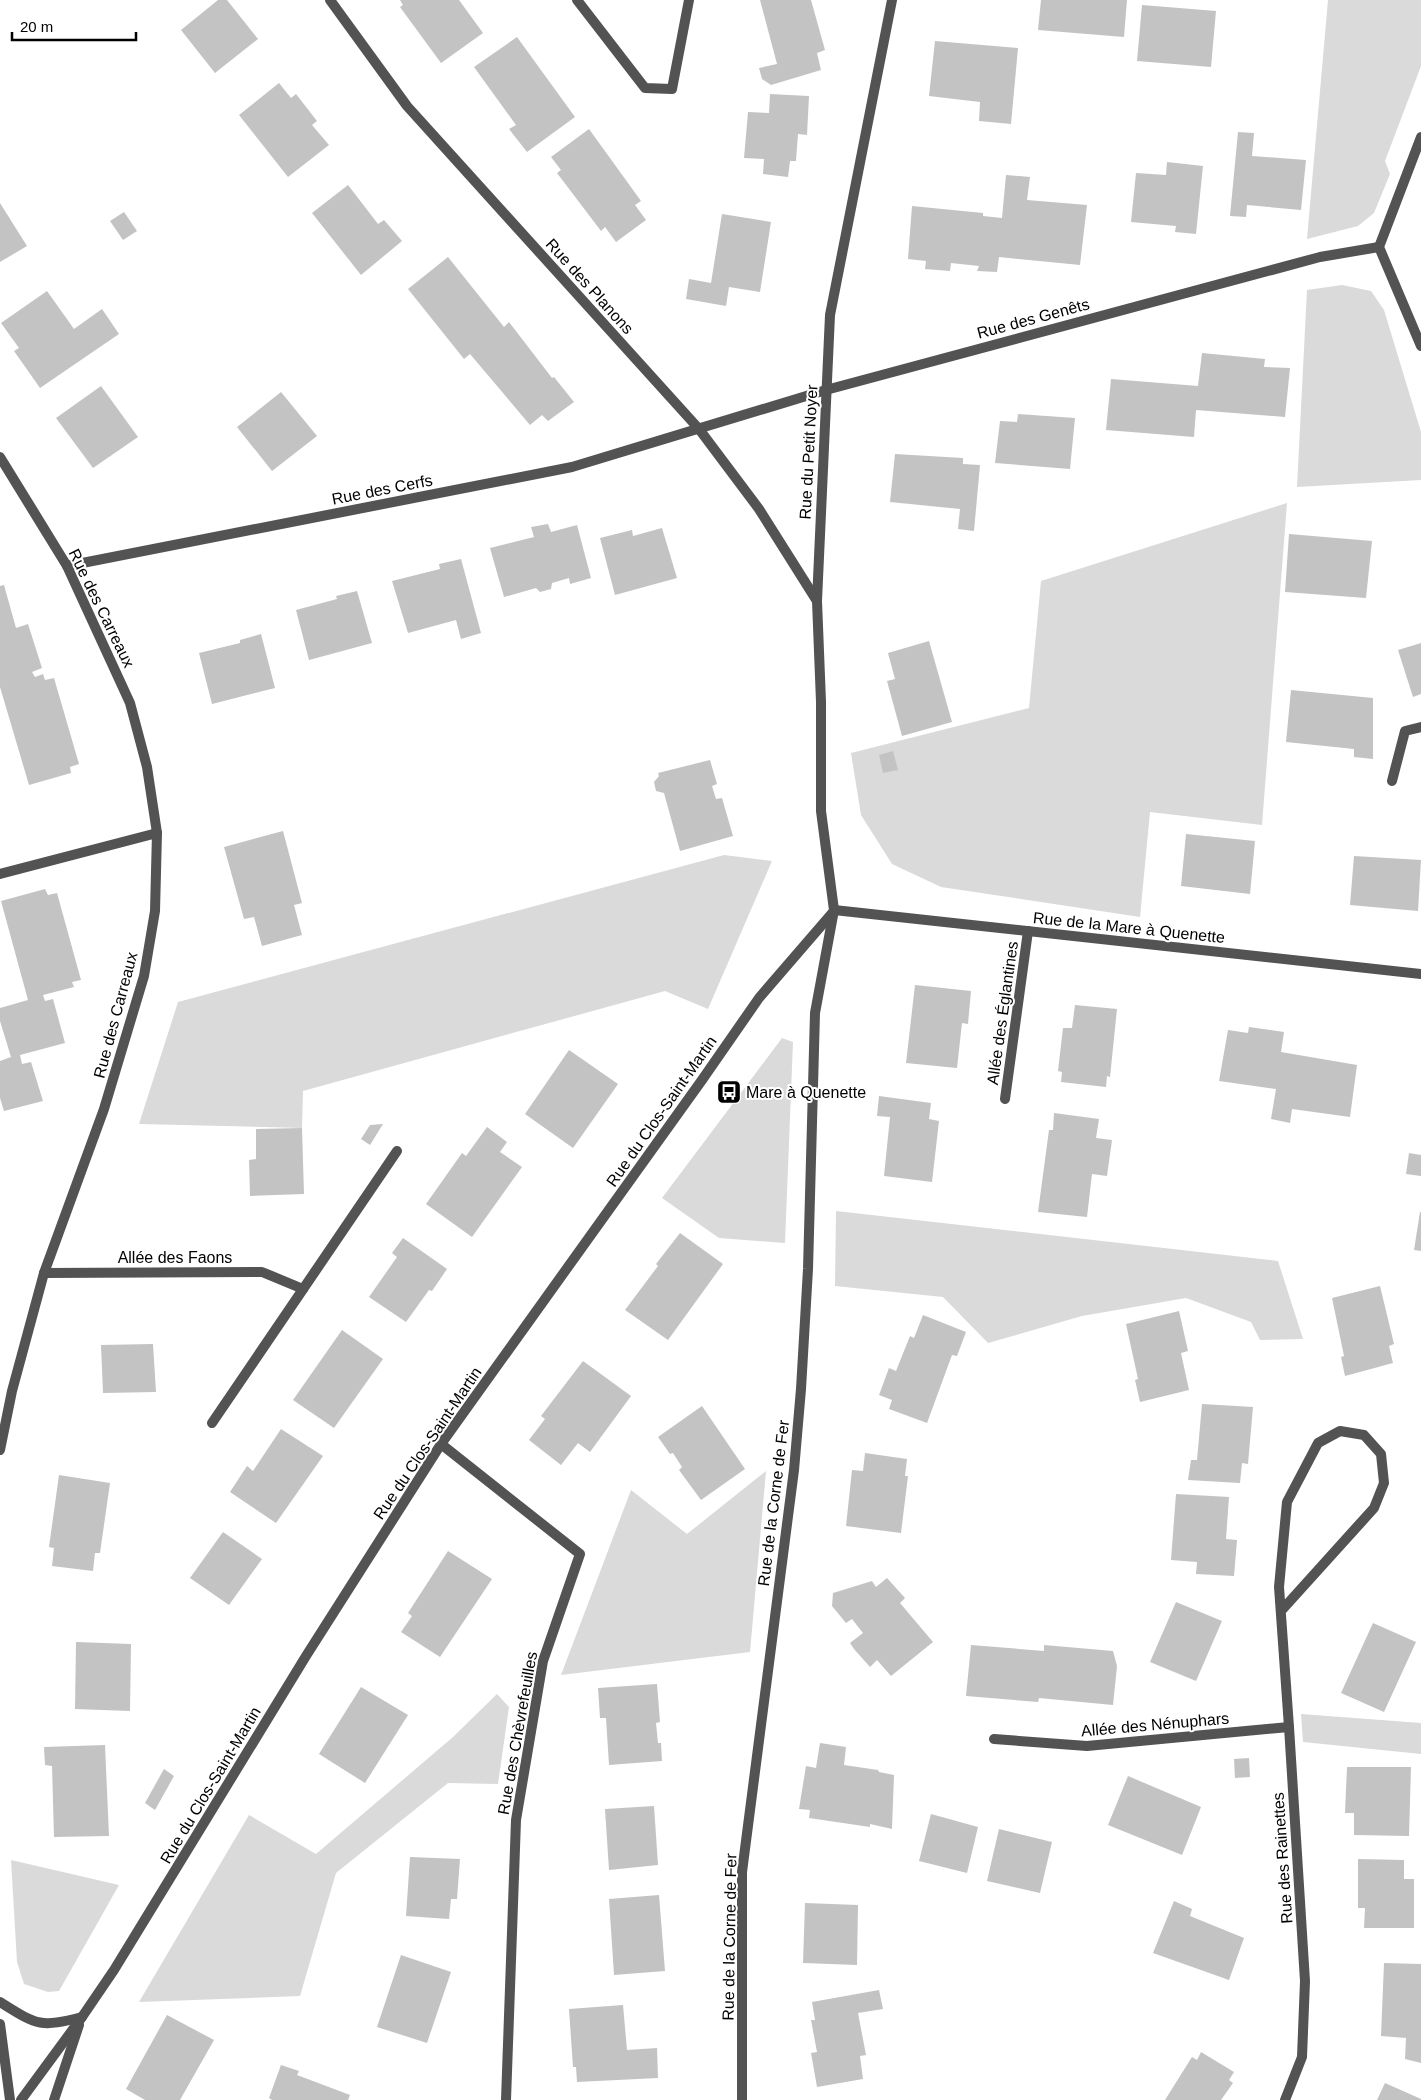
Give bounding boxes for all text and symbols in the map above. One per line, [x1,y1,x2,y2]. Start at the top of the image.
scale bar [12,10,136,42]
text: 20 m [20,18,53,35]
street label: Rue des Planons [543,235,637,337]
street label: Rue des Genêts [975,295,1091,342]
street label: Rue du Petit Noyer [796,383,821,520]
street label: Rue des Cerfs [330,471,434,508]
street label: Rue des Carreaux [65,546,138,670]
street label: Rue de la Mare à Quenette [1032,909,1226,946]
street label: Allée des Églantines [983,940,1021,1086]
street label: Rue des Carreaux [90,950,140,1080]
street label: Rue du Clos-Saint-Martin [603,1033,720,1190]
bus stop icon: Mare à Quenette [716,1079,742,1105]
place label: Mare à Quenette [746,1084,866,1101]
street label: Allée des Faons [118,1249,232,1266]
street label: Rue du Clos-Saint-Martin [370,1364,485,1522]
street label: Rue de la Corne de Fer [755,1418,792,1587]
street label: Rue des Chèvrefeuilles [495,1650,540,1816]
street label: Rue du Clos-Saint-Martin [157,1704,264,1867]
street label: Allée des Nénuphars [1080,1710,1230,1739]
street label: Rue des Rainettes [1269,1792,1296,1924]
street label: Rue de la Corne de Fer [720,1853,739,2021]

